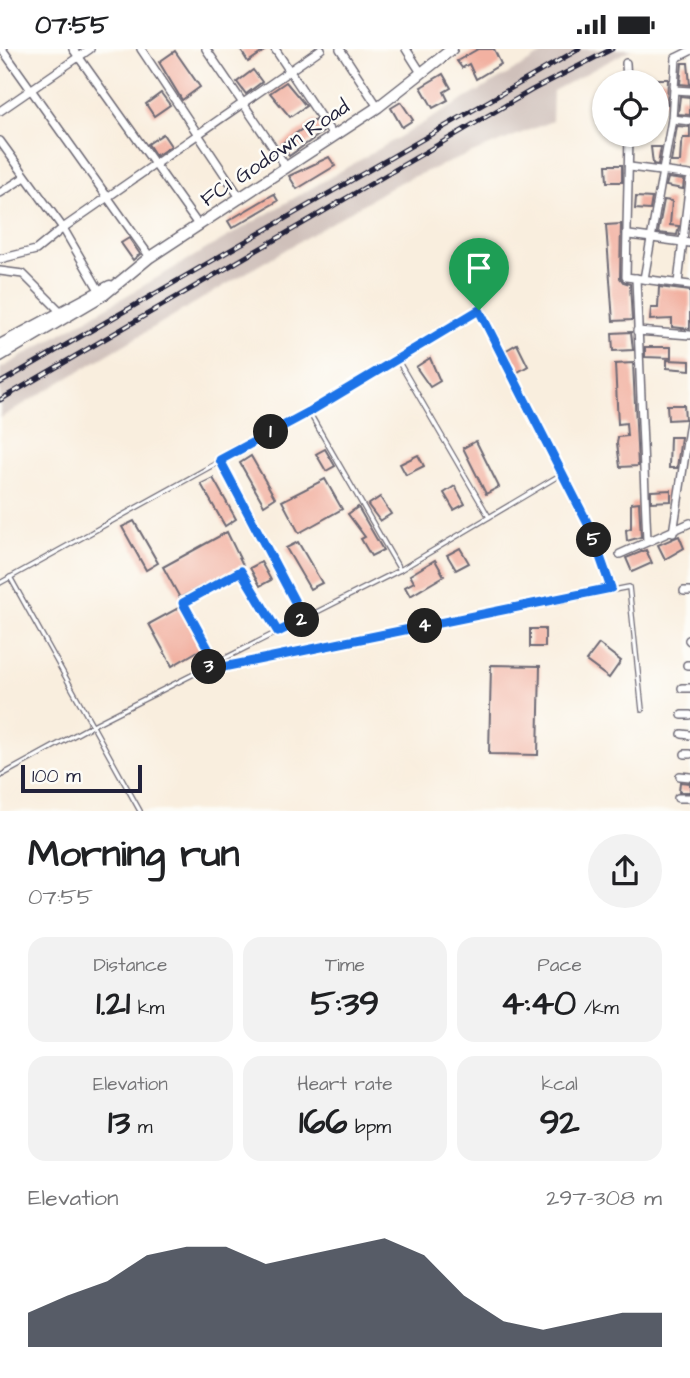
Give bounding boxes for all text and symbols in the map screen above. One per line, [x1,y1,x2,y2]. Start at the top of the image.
text: 07:55 [35,7,109,43]
map controls [592,70,669,147]
button: locate [592,70,669,147]
street label: FCI Godown Road [195,92,355,214]
pin [449,238,509,310]
icon: arrive [460,249,498,287]
pin: 1 [254,415,288,449]
text: 1 [269,418,272,445]
pin: 5 [576,523,612,557]
text: 5 [587,526,600,553]
pin: 2 [284,603,320,637]
text: 2 [296,606,307,633]
pin: 4 [408,609,442,643]
text: 4 [418,612,431,639]
pin: 3 [192,649,227,685]
text: 3 [204,653,213,680]
scale bar [21,762,142,794]
text: 100 m [32,763,81,790]
text: Morning run [28,829,240,881]
button: share [588,834,662,908]
text: 07:55 [28,881,93,913]
text: Distance [93,952,167,979]
text: Time [325,952,365,979]
text: Pace [538,952,582,979]
text: 1.21 [96,979,130,1028]
text: 5:39 [311,979,379,1028]
text: 4:40 [501,979,576,1028]
text: km [130,995,164,1022]
text: /km [576,995,619,1022]
text: Elevation [93,1071,168,1098]
text: Heart rate [297,1071,393,1098]
text: kcal [541,1071,578,1098]
text: 13 [108,1098,130,1147]
text: 166 [299,1098,347,1147]
text: 92 [540,1098,580,1147]
text: m [130,1114,153,1141]
text: bpm [347,1114,391,1141]
text: Elevation [28,1182,119,1214]
text: 297–308 m [546,1182,662,1214]

